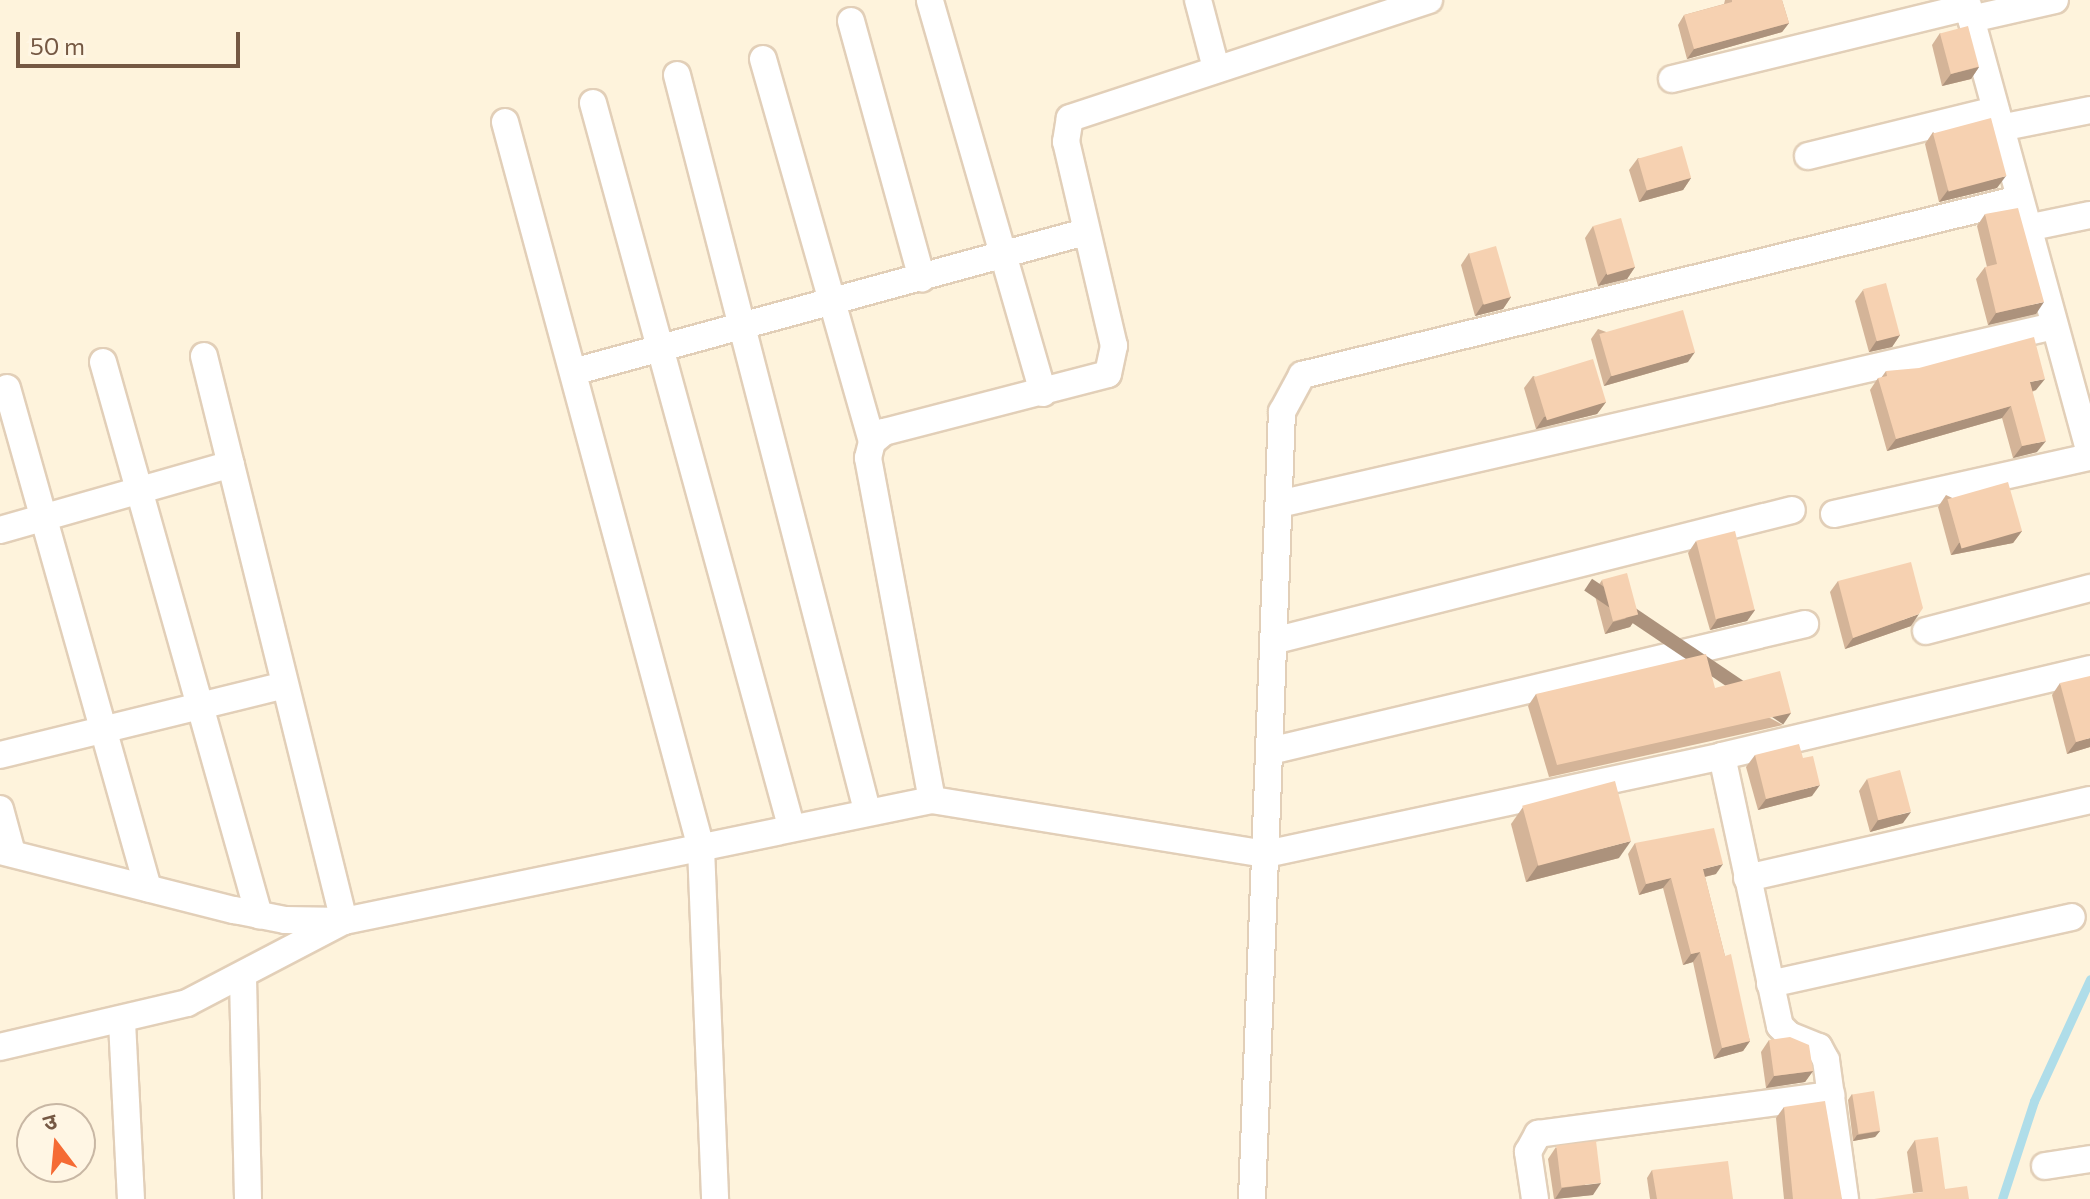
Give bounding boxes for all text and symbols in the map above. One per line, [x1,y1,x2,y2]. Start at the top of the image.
scale bar [20,16,244,66]
text: 50 m [30,31,85,60]
north arrow [16,1103,96,1183]
text: उ [40,1107,60,1136]

